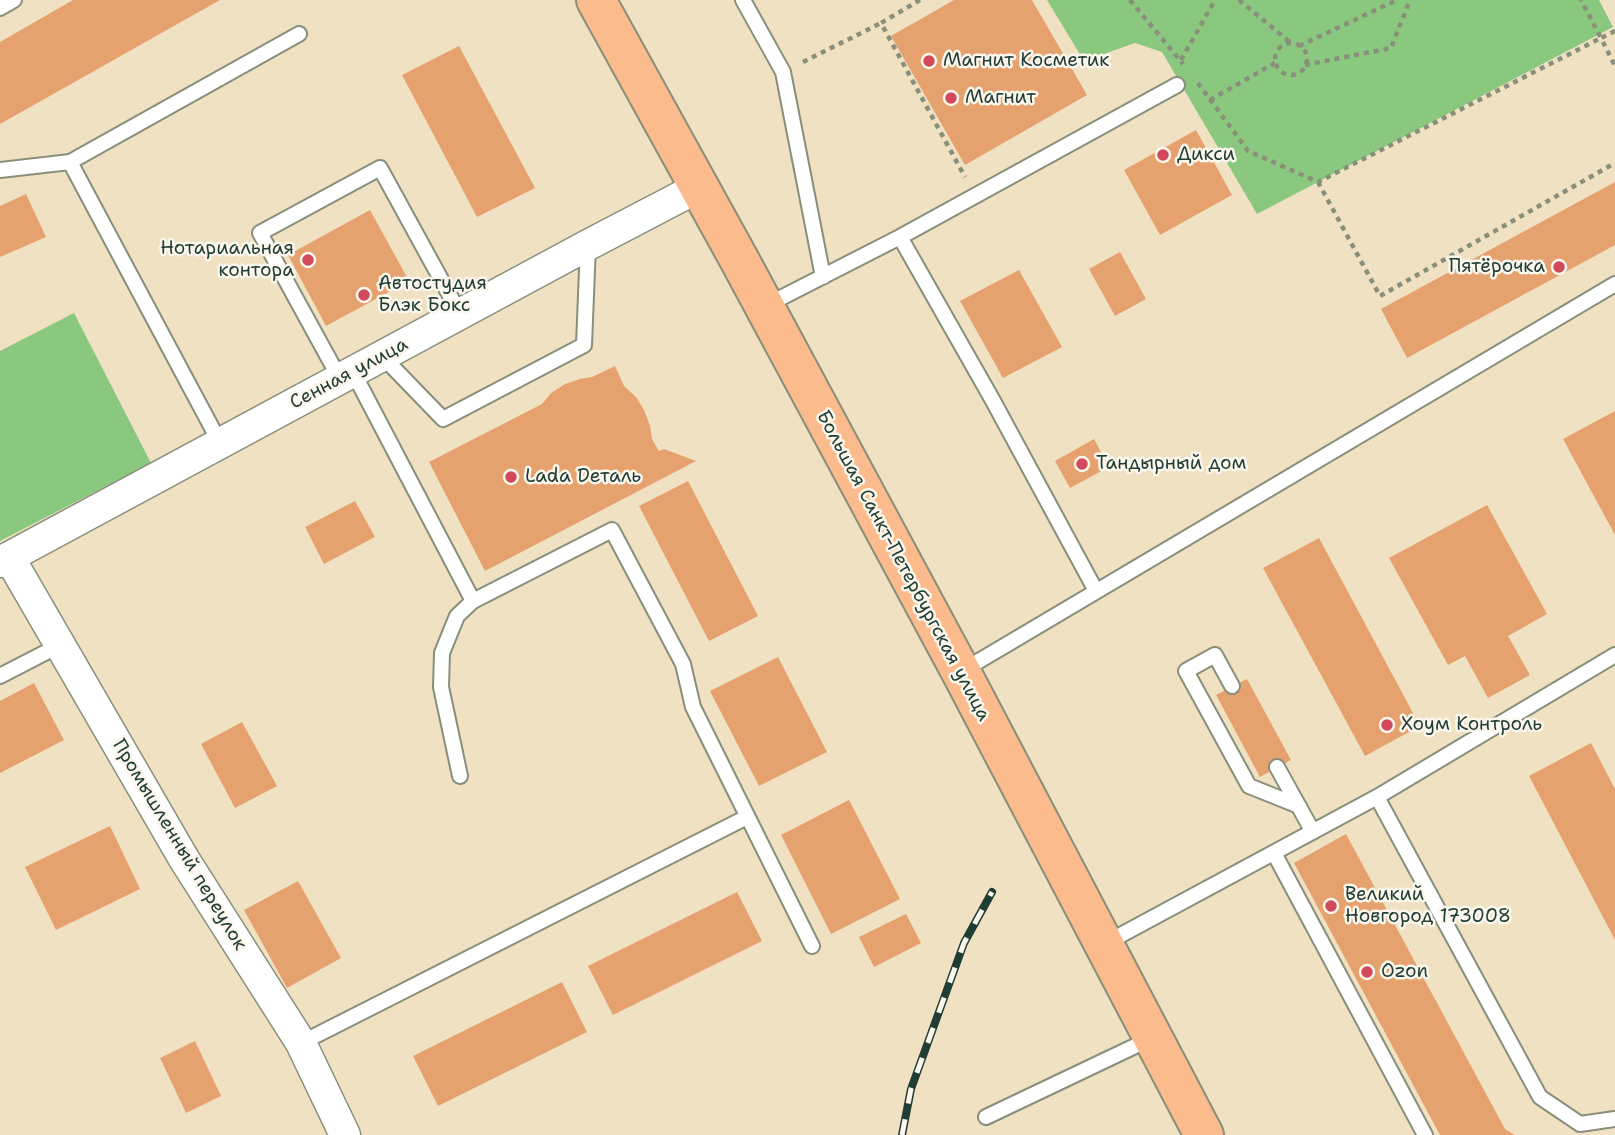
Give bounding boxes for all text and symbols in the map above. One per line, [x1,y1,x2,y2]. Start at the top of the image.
place label: Магнит Косметик [943,50,1109,72]
marker: Магнит Косметик [921,53,937,69]
place label: Магнит [965,87,1036,109]
marker: Магнит [943,90,959,106]
place label: Дикси [1177,144,1235,166]
marker: Дикси [1155,147,1171,163]
place label: Нотариальная контора [160,238,294,282]
marker: Нотариальная контора [300,252,316,268]
place label: Пятёрочка [1449,256,1545,278]
marker: Пятёрочка [1551,259,1567,275]
place label: Автостудия Блэк Бокс [378,273,487,317]
marker: Автостудия Блэк Бокс [356,287,372,303]
street label: Сенная улица [286,333,412,415]
street label: Большая Санкт-Петербургская улица [811,407,995,725]
place label: Тандырный дом [1096,453,1246,475]
marker: Тандырный дом [1074,456,1090,472]
place label: Lada Dеталь [525,466,641,488]
marker: Lada Dеталь [503,469,519,485]
place label: Хоум Контроль [1401,714,1542,736]
marker: Хоум Контроль [1379,717,1395,733]
street label: Промышленный переулок [107,735,251,955]
place label: Великий Новгород 173008 [1345,884,1511,928]
marker: Великий Новгород 173008 [1323,898,1339,914]
place label: Ozon [1381,961,1428,983]
marker: Ozon [1359,964,1375,980]

